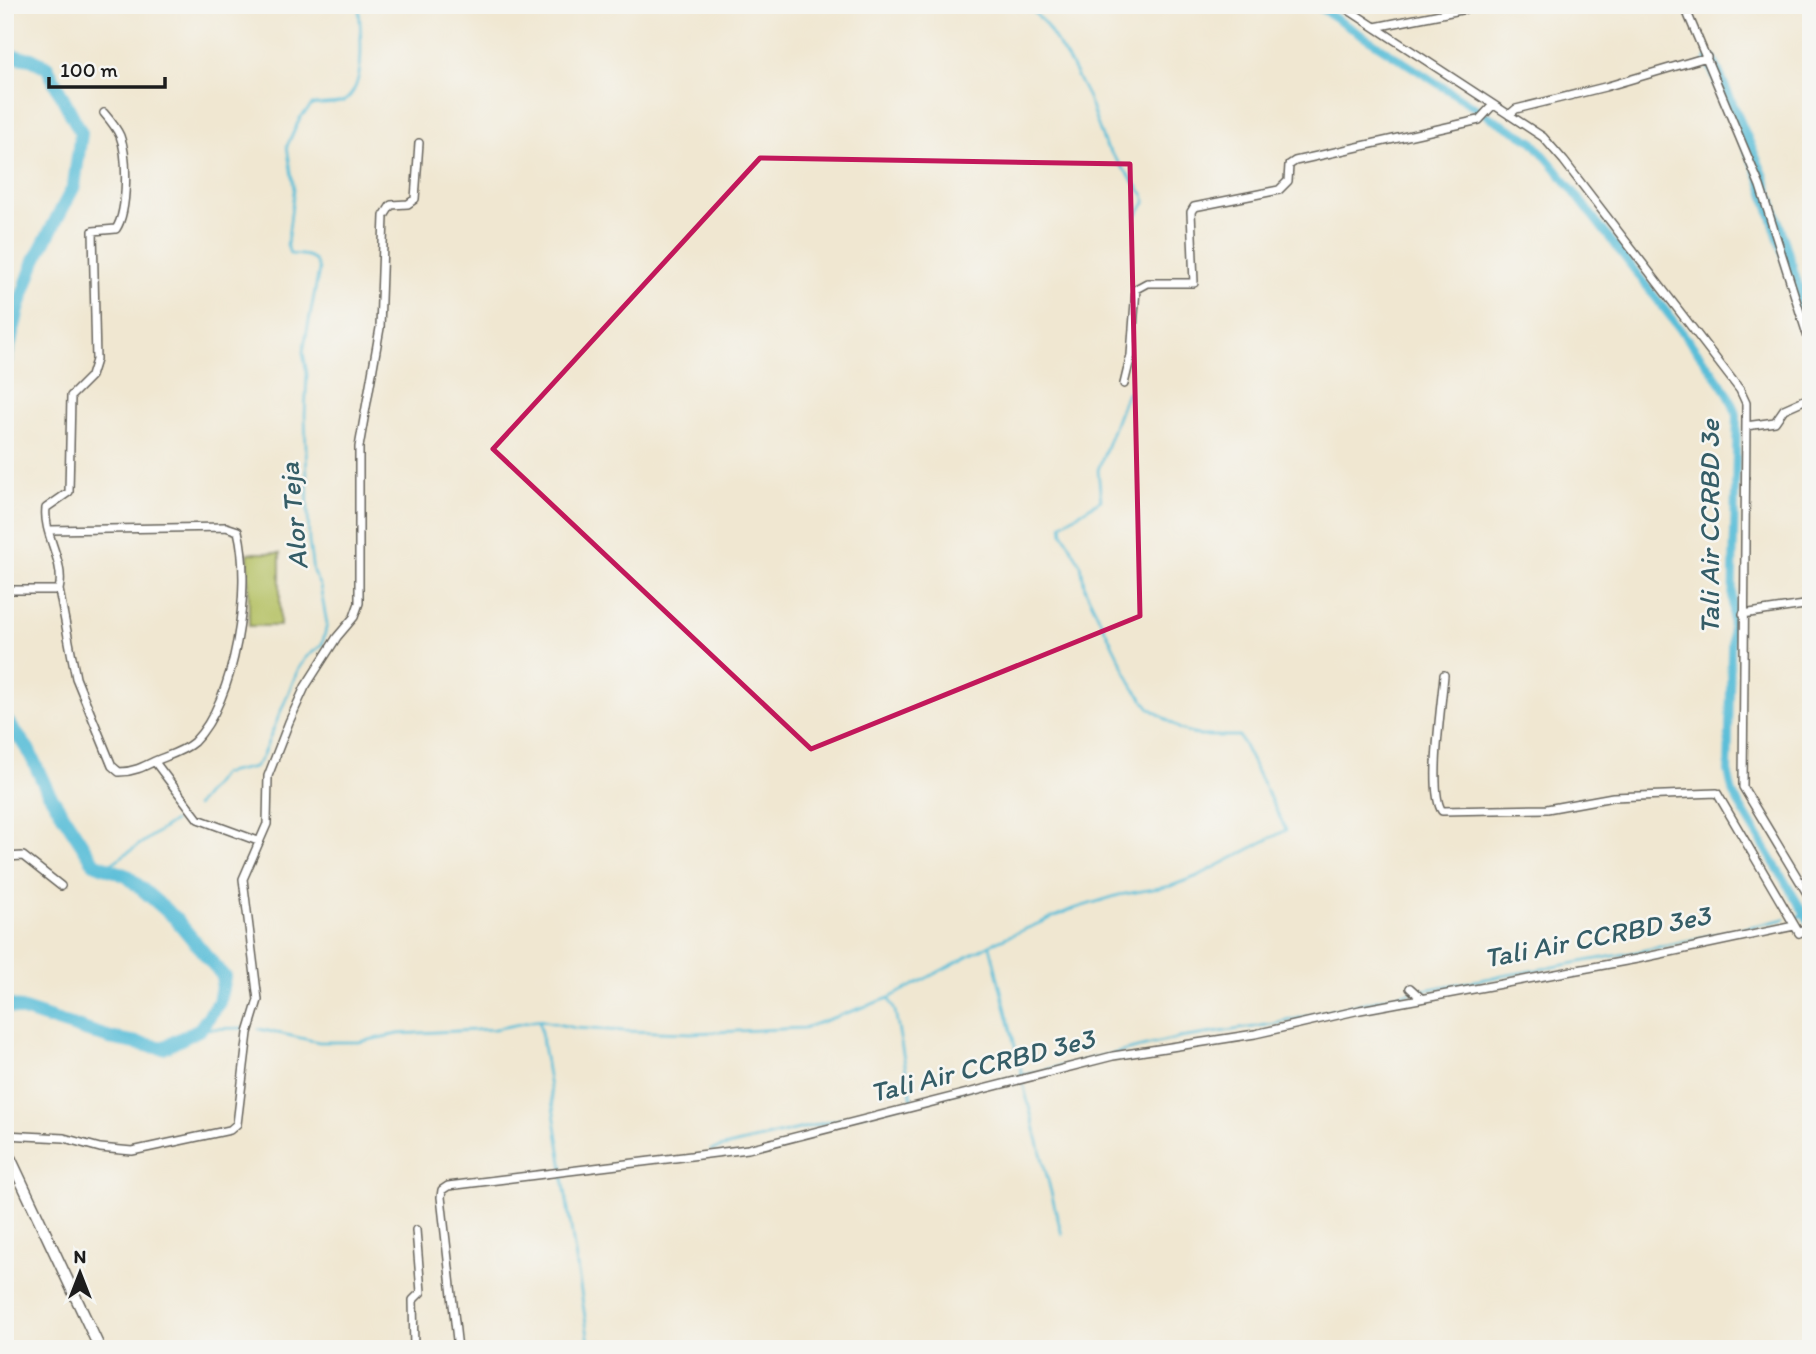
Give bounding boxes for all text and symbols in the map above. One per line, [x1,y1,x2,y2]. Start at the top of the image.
scale bar [49,46,164,90]
text: 100 m [60,57,118,82]
water label: Tali Air CCRBD 3e [1692,418,1726,634]
water label: Alor Teja [271,461,315,571]
water label: Tali Air CCRBD 3e3 [1481,897,1715,975]
water label: Tali Air CCRBD 3e3 [866,1020,1099,1109]
north arrow [46,1238,116,1308]
text: N [74,1245,86,1268]

